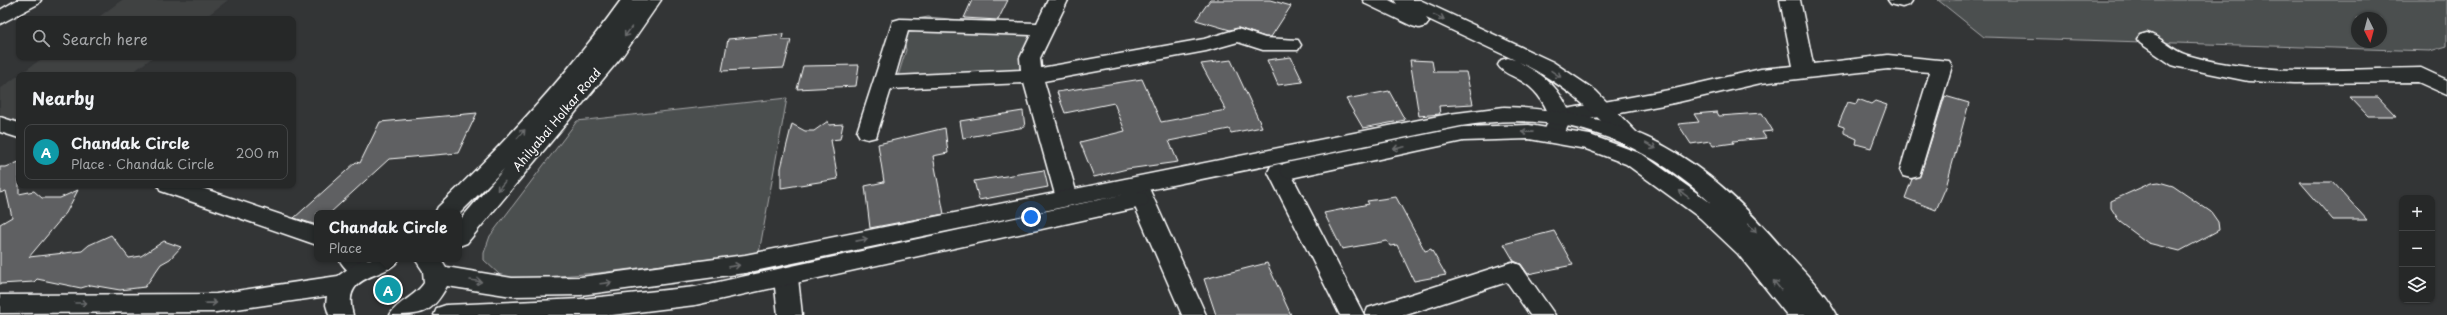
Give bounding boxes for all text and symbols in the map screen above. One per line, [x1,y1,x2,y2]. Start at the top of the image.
north arrow [2351,12,2387,48]
one-way arrow [1433,14,1445,21]
search box [16,16,296,60]
one-way arrow [624,26,633,37]
icon: search [30,27,52,49]
text: Search here [62,27,148,50]
street label: Ahilyabai Holkar Road [508,64,605,175]
one-way arrow [1550,70,1561,78]
text: Nearby [32,85,94,111]
one-way arrow [1521,128,1534,136]
one-way arrow [517,129,526,139]
text: Chandak Circle [71,131,190,154]
text: A [41,143,51,162]
text: 200 m [236,143,279,162]
one-way arrow [1645,143,1657,150]
one-way arrow [1392,144,1405,152]
text: Place · Chandak Circle [71,154,214,173]
one-way arrow [496,181,505,191]
one-way arrow [1679,190,1690,198]
map controls [2399,195,2435,303]
button: + [2399,195,2435,231]
your location [1021,207,1041,227]
popup [314,210,462,262]
text: Chandak Circle [329,215,447,238]
one-way arrow [1747,223,1756,233]
button: − [2399,231,2435,267]
one-way arrow [855,235,868,243]
text: Place [329,238,362,257]
one-way arrow [727,262,740,270]
button: layers [2399,267,2435,303]
pin: A [375,275,401,305]
one-way arrow [469,278,482,286]
one-way arrow [599,279,612,287]
one-way arrow [1772,279,1781,290]
one-way arrow [74,299,87,307]
one-way arrow [204,299,217,306]

